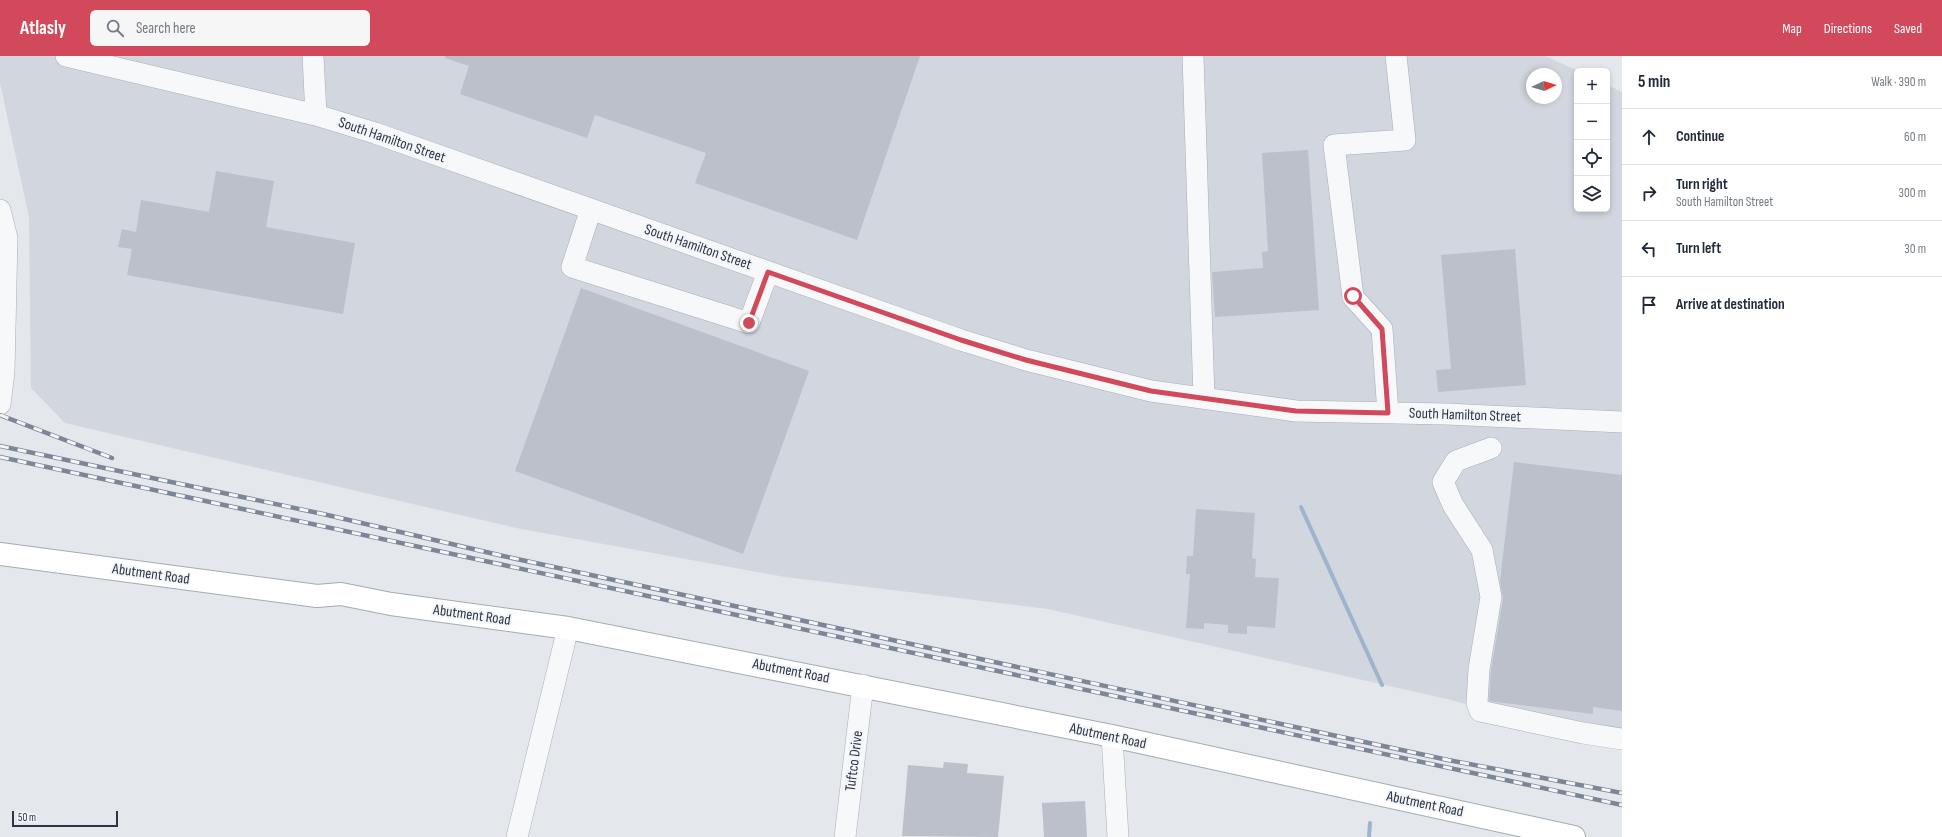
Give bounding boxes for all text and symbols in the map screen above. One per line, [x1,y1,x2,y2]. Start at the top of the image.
search box [90,10,370,46]
text: Atlasly [20,17,66,40]
icon: search [104,17,126,39]
text: Search here [136,19,196,38]
text: Map [1782,20,1802,37]
text: Directions [1824,20,1872,37]
text: Saved [1894,20,1922,37]
north arrow [1526,68,1562,104]
map controls [1574,68,1610,212]
button: + [1574,68,1610,104]
text: 5 min [1638,72,1670,92]
text: Walk · 390 m [1871,74,1926,90]
button: − [1574,104,1610,140]
street label: South Hamilton Street [336,113,448,167]
icon: ahead [1638,126,1660,148]
text: Continue [1676,127,1725,146]
text: 60 m [1904,129,1926,145]
button: locate [1574,140,1610,176]
text: Turn right [1676,175,1728,194]
button: layers [1574,176,1610,212]
icon: right [1638,182,1660,204]
text: 300 m [1899,185,1926,201]
text: South Hamilton Street [1676,194,1773,210]
street label: South Hamilton Street [642,220,754,274]
icon: left [1638,238,1660,260]
text: Turn left [1676,239,1721,258]
text: 30 m [1904,241,1926,257]
route start [1344,287,1362,305]
icon: arrive [1638,294,1660,316]
text: Arrive at destination [1676,295,1785,314]
route end [740,314,758,332]
street label: South Hamilton Street [1409,404,1522,426]
street label: Abutment Road [110,559,191,589]
street label: Abutment Road [431,600,512,630]
street label: Abutment Road [750,654,831,688]
street label: Abutment Road [1067,718,1148,753]
street label: Tuftco Drive [841,730,867,792]
street label: Abutment Road [1384,786,1465,821]
scale bar [12,809,118,828]
text: 50 m [18,811,36,824]

